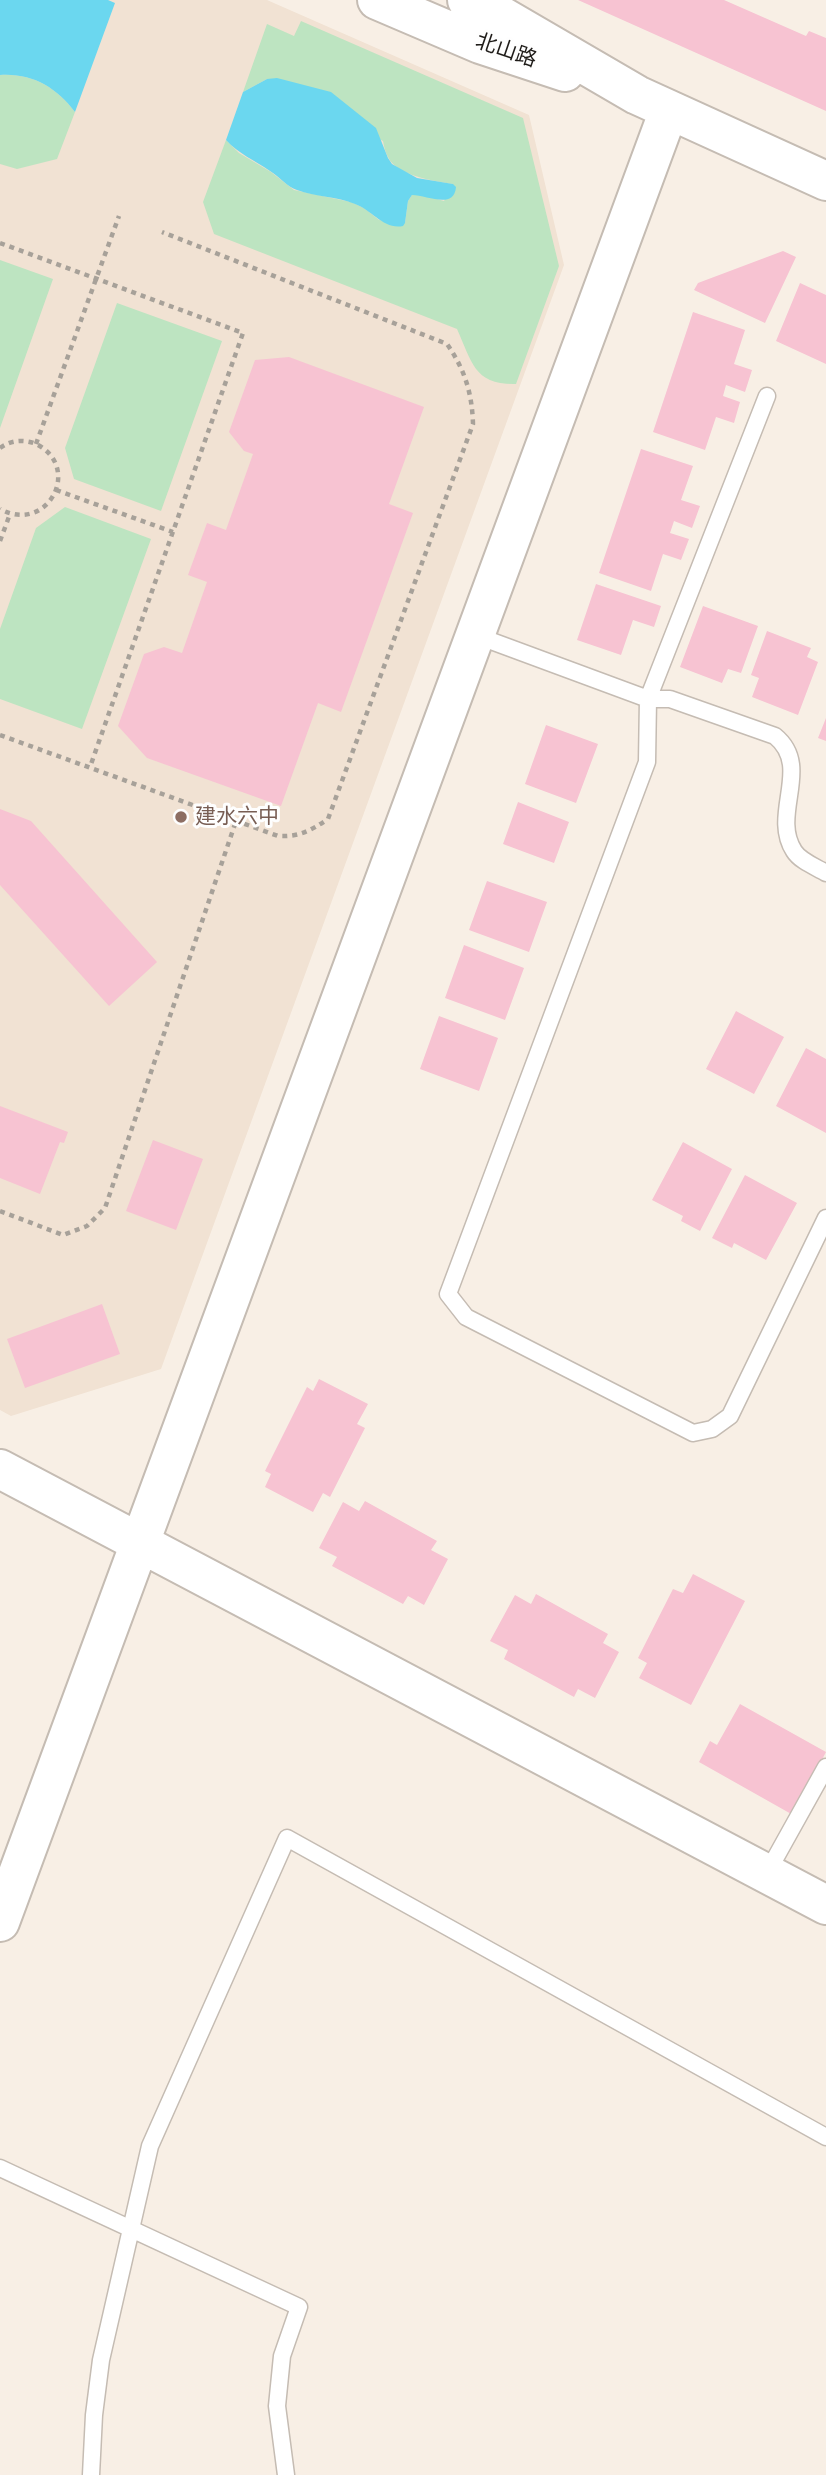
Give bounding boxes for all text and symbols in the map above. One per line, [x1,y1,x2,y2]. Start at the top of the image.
street label: 北山路 [472,29,540,73]
place label: 建水六中 [195,804,279,830]
marker: 建水六中 [173,809,189,825]

